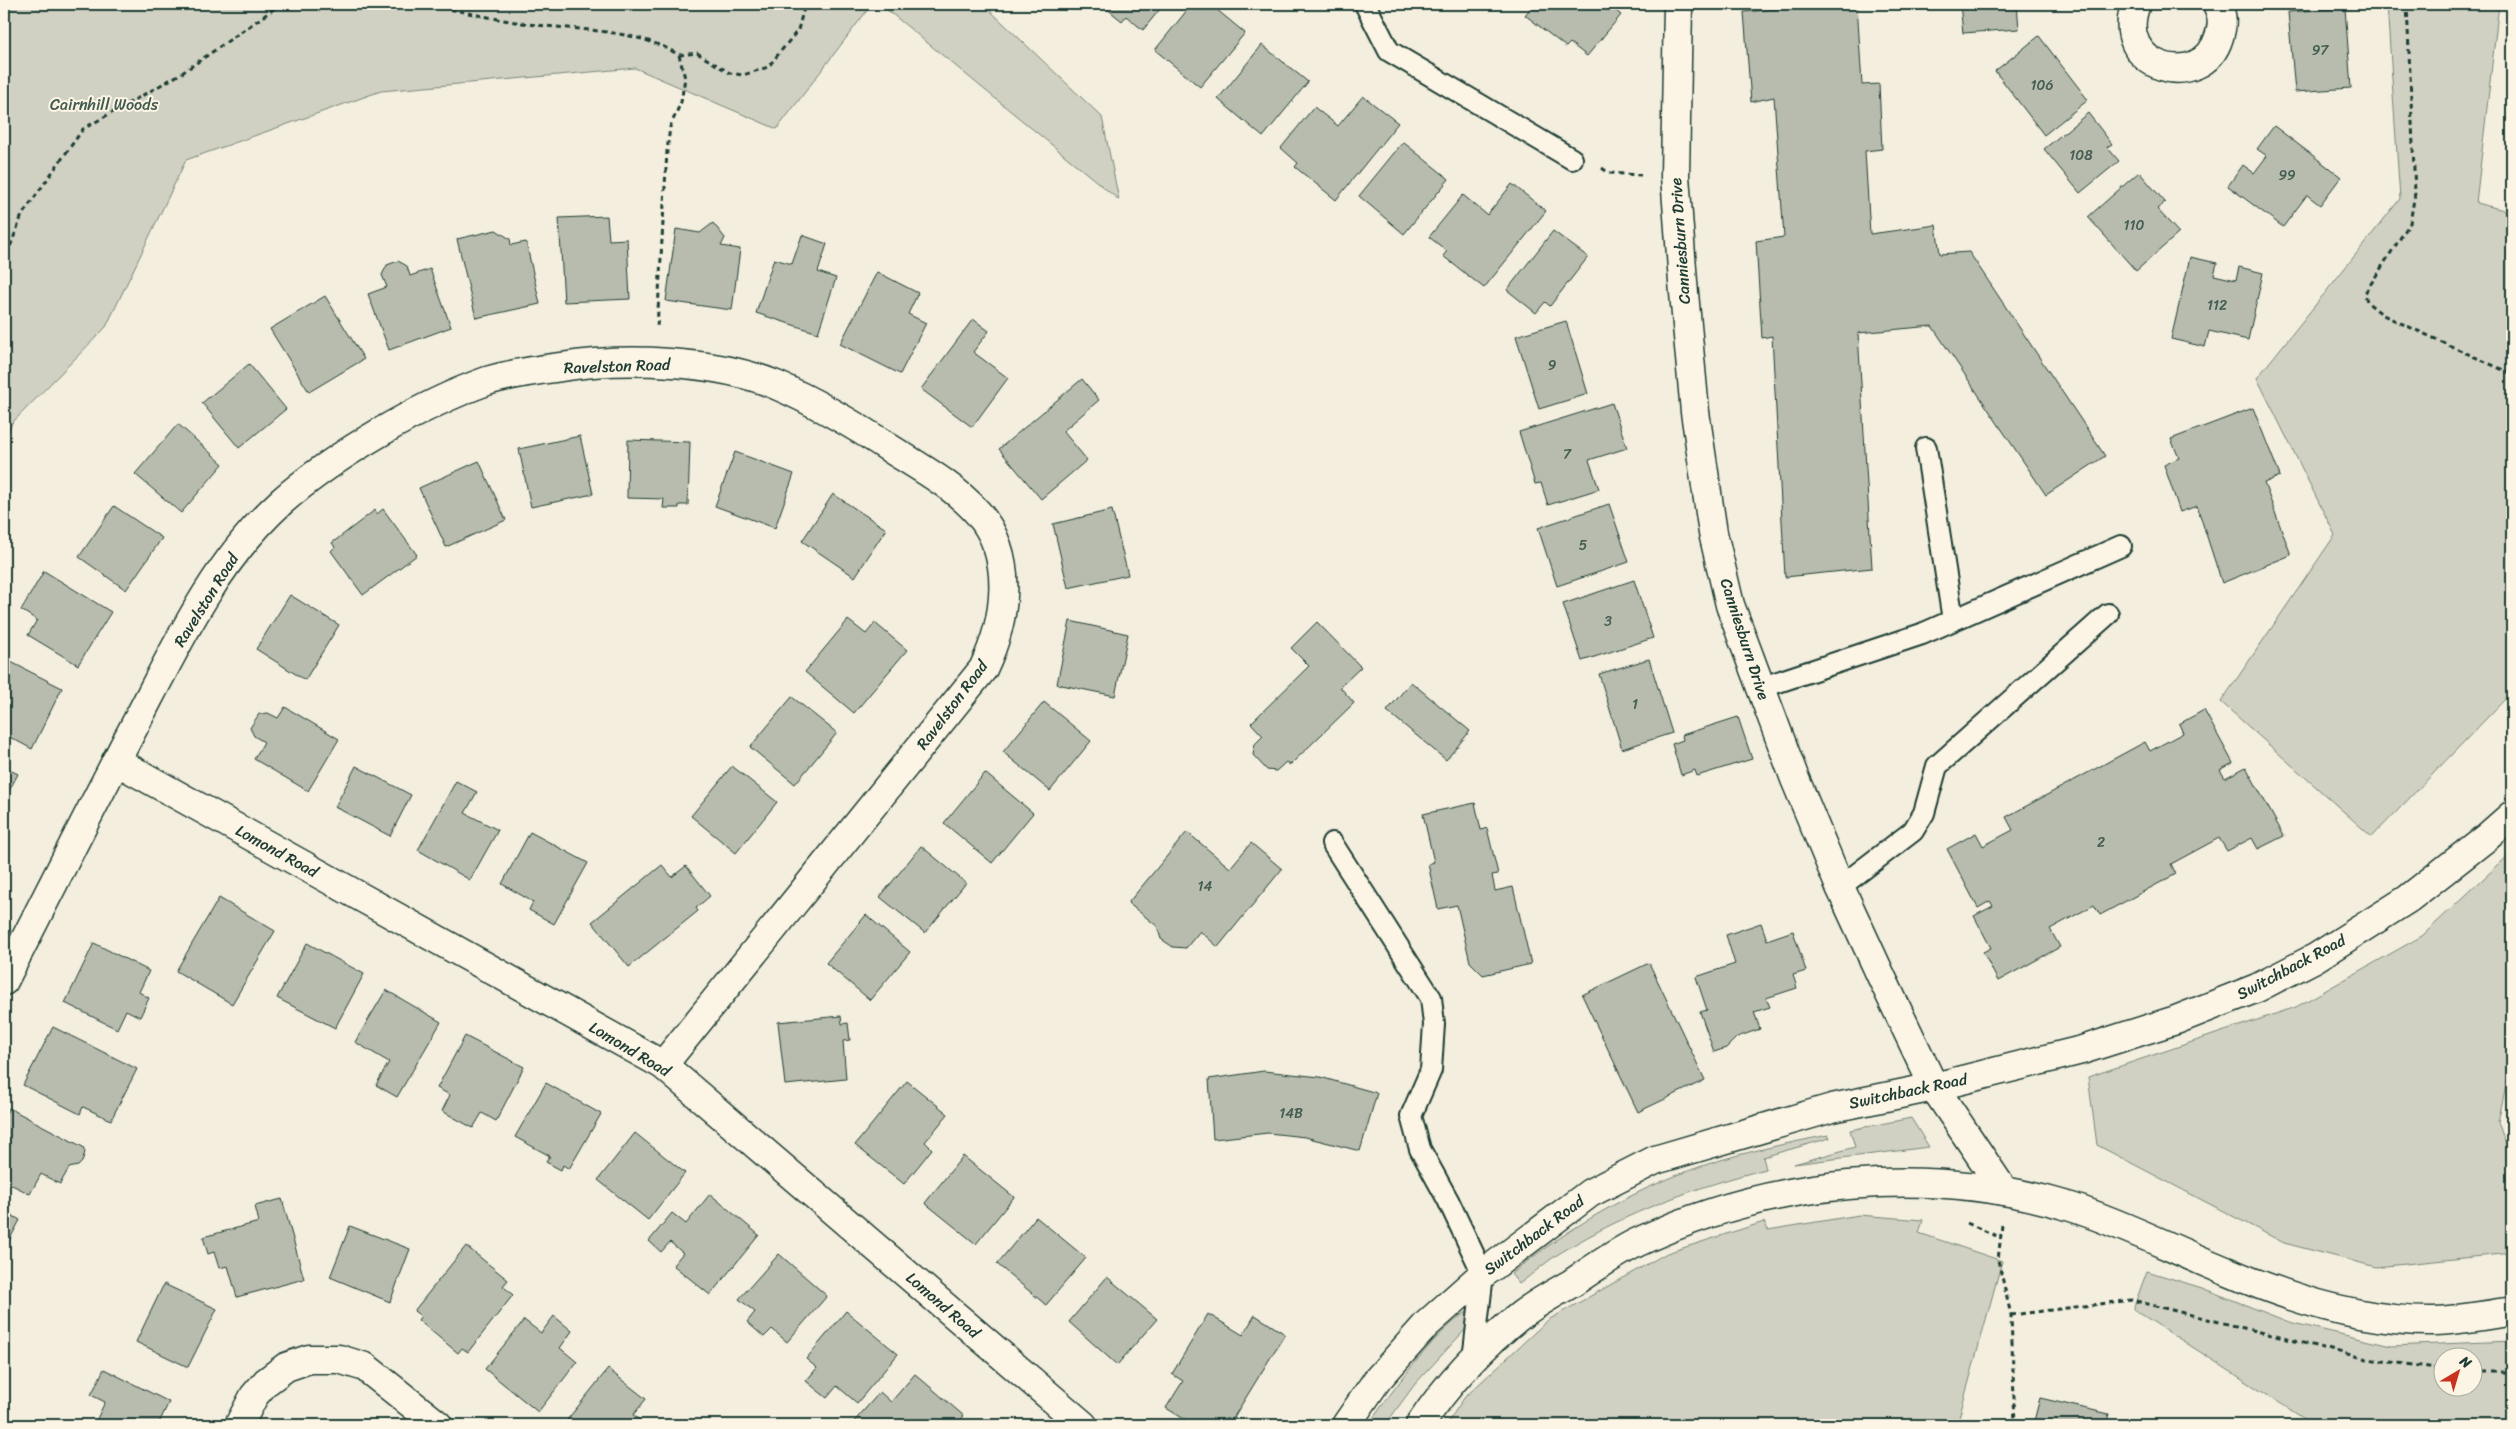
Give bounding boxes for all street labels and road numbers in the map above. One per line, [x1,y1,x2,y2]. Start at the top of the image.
street label: Canniesburn Drive [1661,177,1699,305]
street label: Ravelston Road [563,350,672,382]
street label: Ravelston Road [165,546,247,653]
street label: Canniesburn Drive [1712,574,1778,704]
street label: Ravelston Road [908,652,997,756]
street label: Lomond Road [230,816,325,887]
street label: Switchback Road [2231,925,2352,1008]
street label: Lomond Road [583,1013,678,1086]
street label: Switchback Road [1846,1064,1971,1118]
street label: Switchback Road [1477,1186,1592,1283]
street label: Lomond Road [899,1264,988,1347]

